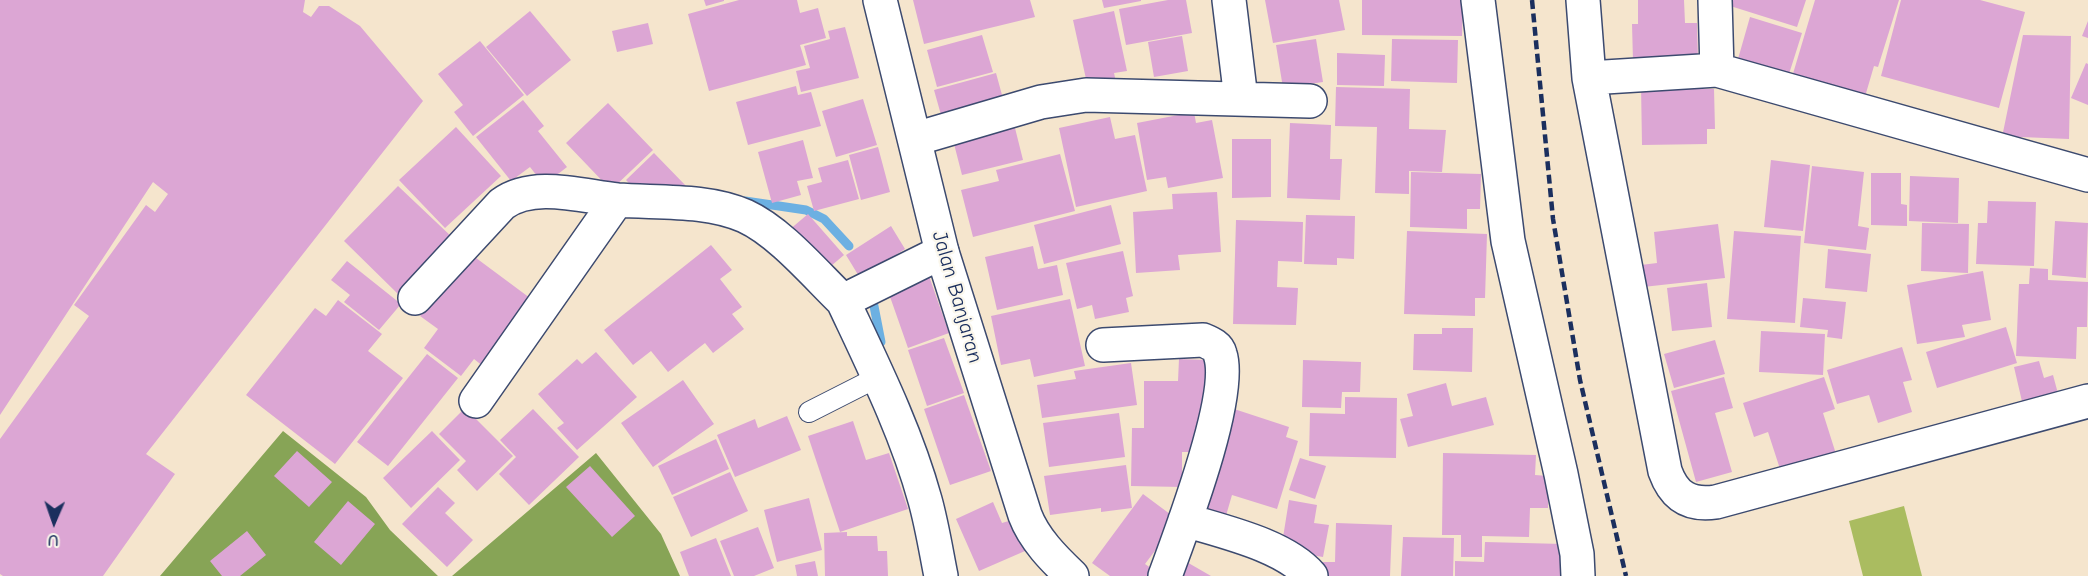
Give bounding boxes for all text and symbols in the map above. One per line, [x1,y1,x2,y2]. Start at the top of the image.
street label: Jalan Banjaran [926,228,988,366]
north arrow [24,492,84,552]
text: U [48,531,59,549]

